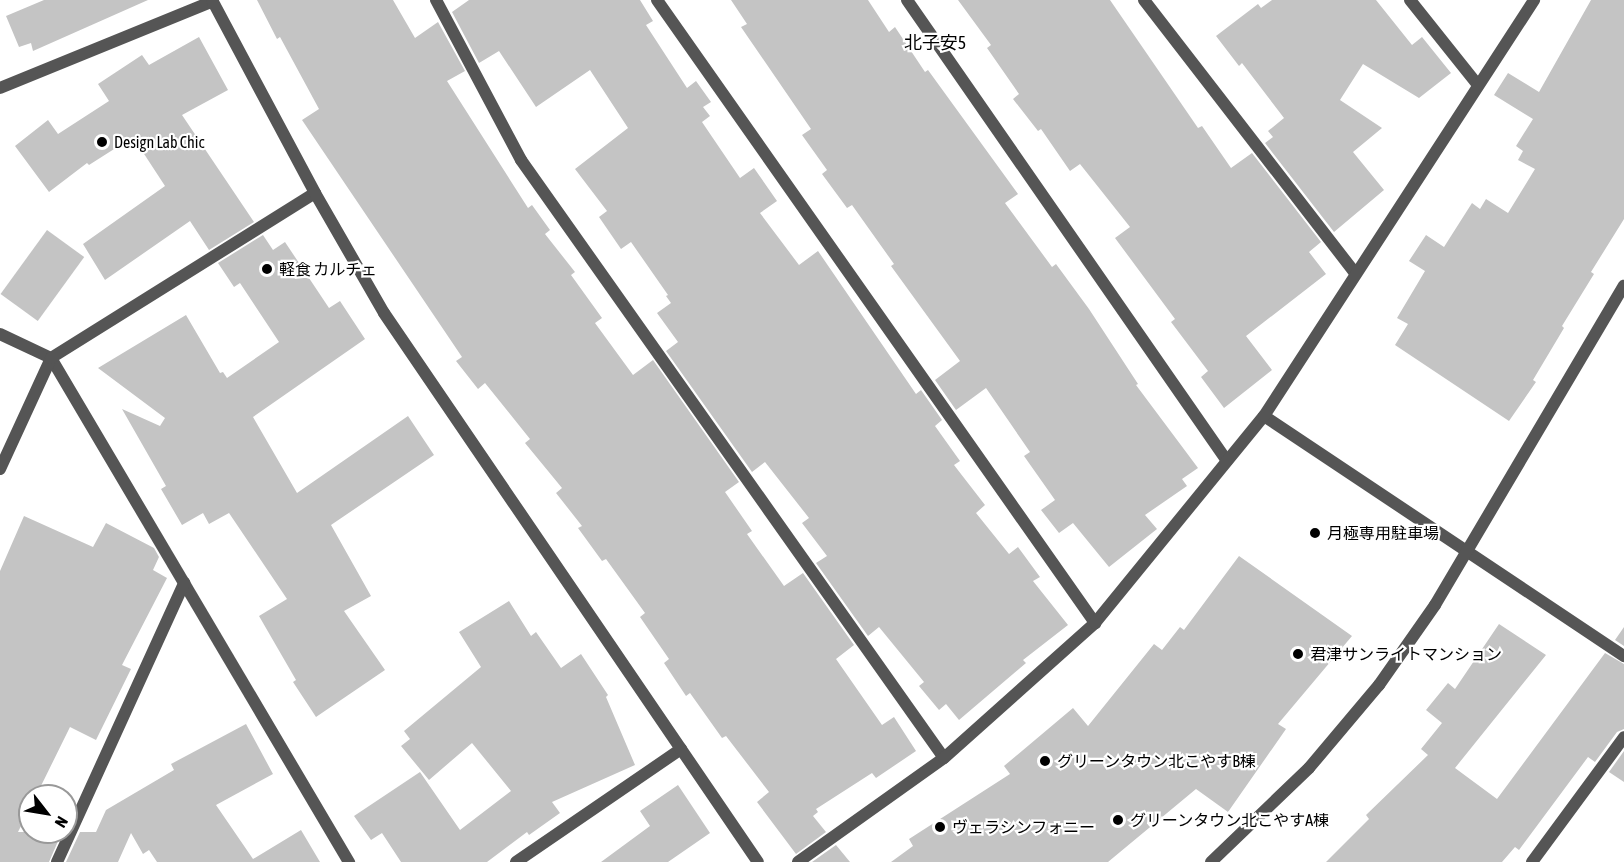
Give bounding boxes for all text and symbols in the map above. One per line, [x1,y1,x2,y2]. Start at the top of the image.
district label: 北子安5 [904,32,966,54]
place label: Design Lab Chic [114,132,204,152]
marker: Design Lab Chic [95,135,109,149]
place label: 軽食 カルチェ [279,259,377,279]
marker: 軽食 カルチェ [260,262,274,276]
place label: 月極専用駐車場 [1327,523,1439,543]
marker: 月極専用駐車場 [1308,526,1322,540]
place label: 君津サンライトマンション [1310,644,1502,664]
marker: 君津サンライトマンション [1291,647,1305,661]
place label: グリーンタウン北こやすB棟 [1057,751,1257,771]
marker: グリーンタウン北こやすB棟 [1038,754,1052,768]
north arrow [18,784,78,844]
place label: グリーンタウン北こやすA棟 [1130,810,1330,830]
marker: グリーンタウン北こやすA棟 [1111,813,1125,827]
text: N [52,814,72,831]
place label: ヴェラシンフォニー [952,817,1096,837]
marker: ヴェラシンフォニー [933,820,947,834]

